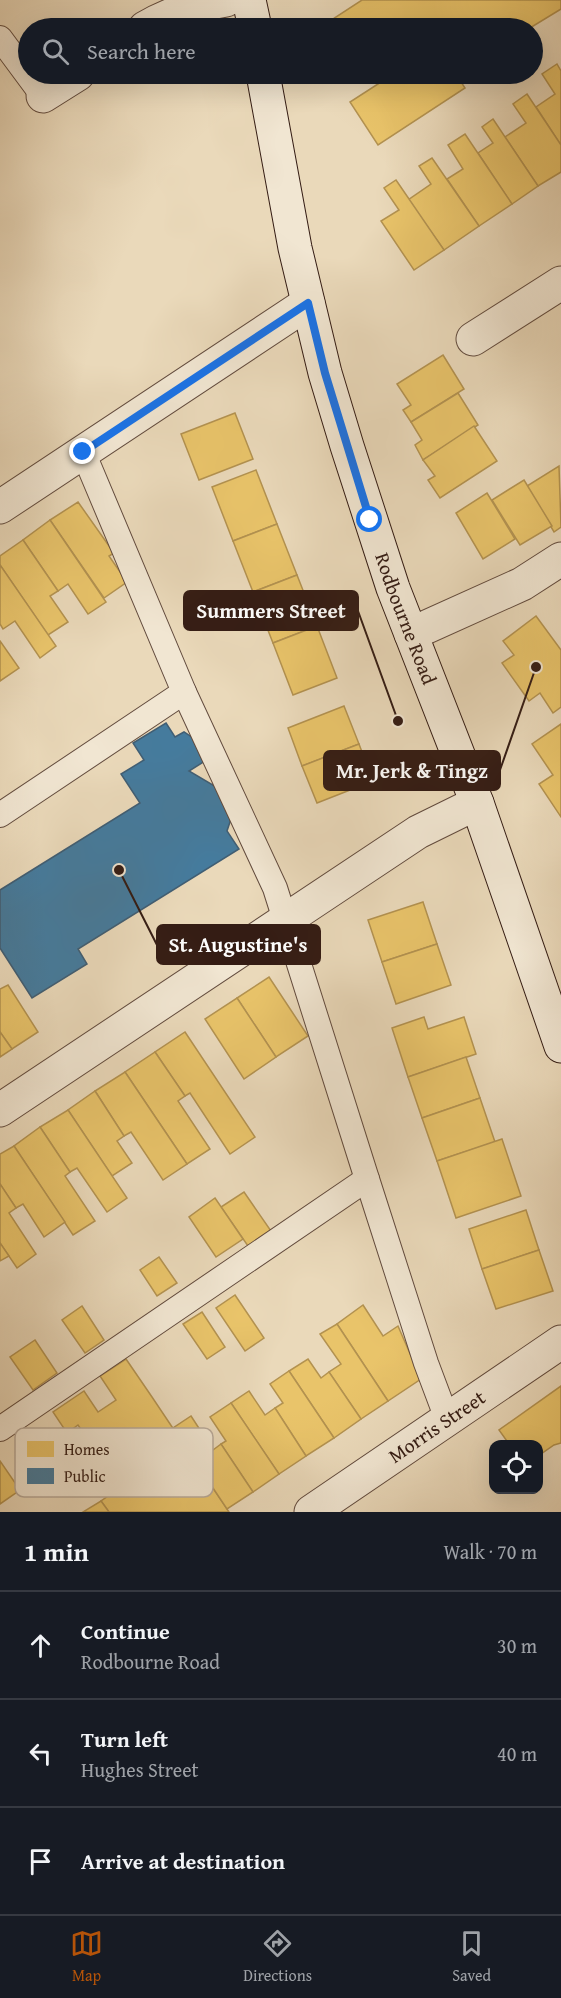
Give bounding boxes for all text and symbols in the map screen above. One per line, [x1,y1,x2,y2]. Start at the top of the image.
search box [18,18,543,84]
icon: search [39,35,72,68]
text: Search here [87,35,196,67]
route end [69,438,95,464]
route start [356,506,382,532]
street label: Rodbourne Road [368,549,444,689]
callout: Summers Street [184,591,358,630]
text: Summers Street [196,595,346,626]
callout: Mr. Jerk & Tingz [324,751,500,790]
text: Mr. Jerk & Tingz [336,755,488,786]
callout: St. Augustine's [157,925,320,964]
text: St. Augustine's [168,929,308,960]
street label: Morris Street [382,1383,491,1470]
legend [15,1428,213,1497]
text: Homes [64,1437,110,1461]
map controls [489,1440,543,1494]
button: locate [489,1440,543,1494]
text: Public [64,1464,106,1488]
text: 1 min [24,1532,89,1571]
text: Walk · 70 m [443,1537,537,1566]
text: Continue [81,1615,170,1647]
icon: ahead [24,1629,57,1662]
text: 30 m [497,1631,537,1660]
text: Rodbourne Road [81,1647,220,1676]
text: Turn left [81,1723,168,1755]
icon: left [24,1737,57,1770]
text: 40 m [497,1739,537,1768]
text: Hughes Street [81,1755,199,1784]
icon: arrive [24,1845,57,1878]
text: Arrive at destination [81,1845,285,1877]
tab: Map [70,1927,103,1987]
tab: Directions [243,1927,312,1987]
tab: Saved [452,1927,491,1987]

